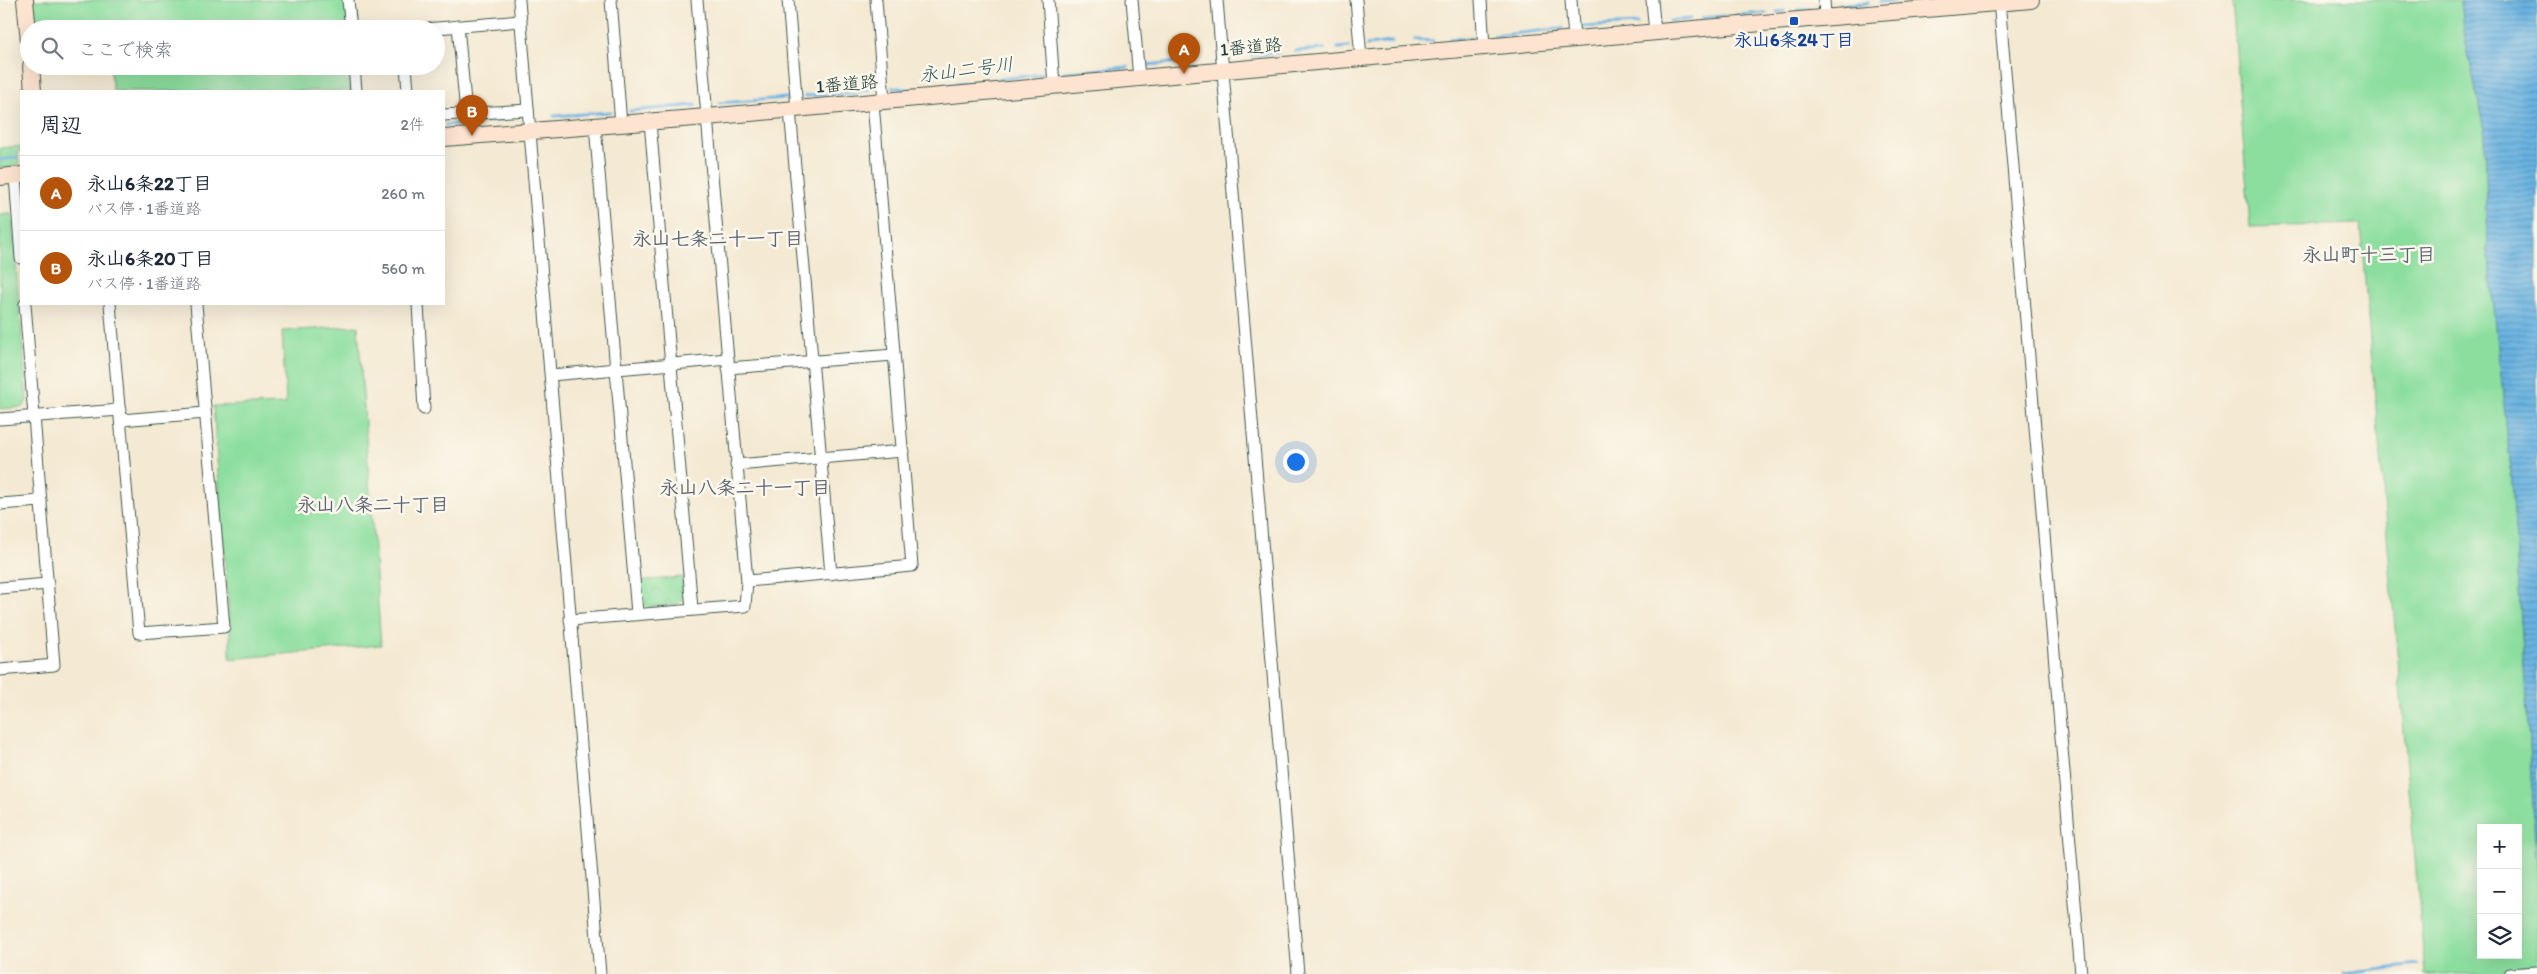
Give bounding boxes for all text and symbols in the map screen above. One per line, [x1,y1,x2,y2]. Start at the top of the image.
marker: 永山6条24丁目 [1788,15,1800,27]
search box [20,20,445,75]
place label: 永山6条24丁目 [1734,29,1854,51]
pin: A [1168,33,1200,74]
street label: 1番道路 [1219,33,1283,61]
icon: search [38,34,66,62]
text: ここで検索 [78,38,173,61]
water label: 永山二号川 [918,52,1015,87]
street label: 1番道路 [815,70,879,98]
pin: B [456,95,488,136]
text: 周辺 [40,112,82,137]
text: 2件 [401,115,425,134]
text: 永山6条22丁目 [87,172,212,195]
text: A [51,184,61,203]
text: 260 m [381,184,425,203]
text: バス停 · 1番道路 [87,199,201,218]
district label: 永山七条二十一丁目 [632,227,804,250]
district label: 永山町十三丁目 [2302,243,2436,266]
text: 永山6条20丁目 [87,247,214,270]
text: B [51,259,61,278]
text: 560 m [381,259,425,278]
text: バス停 · 1番道路 [87,274,201,293]
your location [1283,449,1309,475]
district label: 永山八条二十一丁目 [659,476,831,499]
district label: 永山八条二十丁目 [297,493,449,516]
map controls [2477,824,2522,959]
button: + [2477,824,2522,869]
button: − [2477,869,2522,914]
button: layers [2477,914,2522,959]

